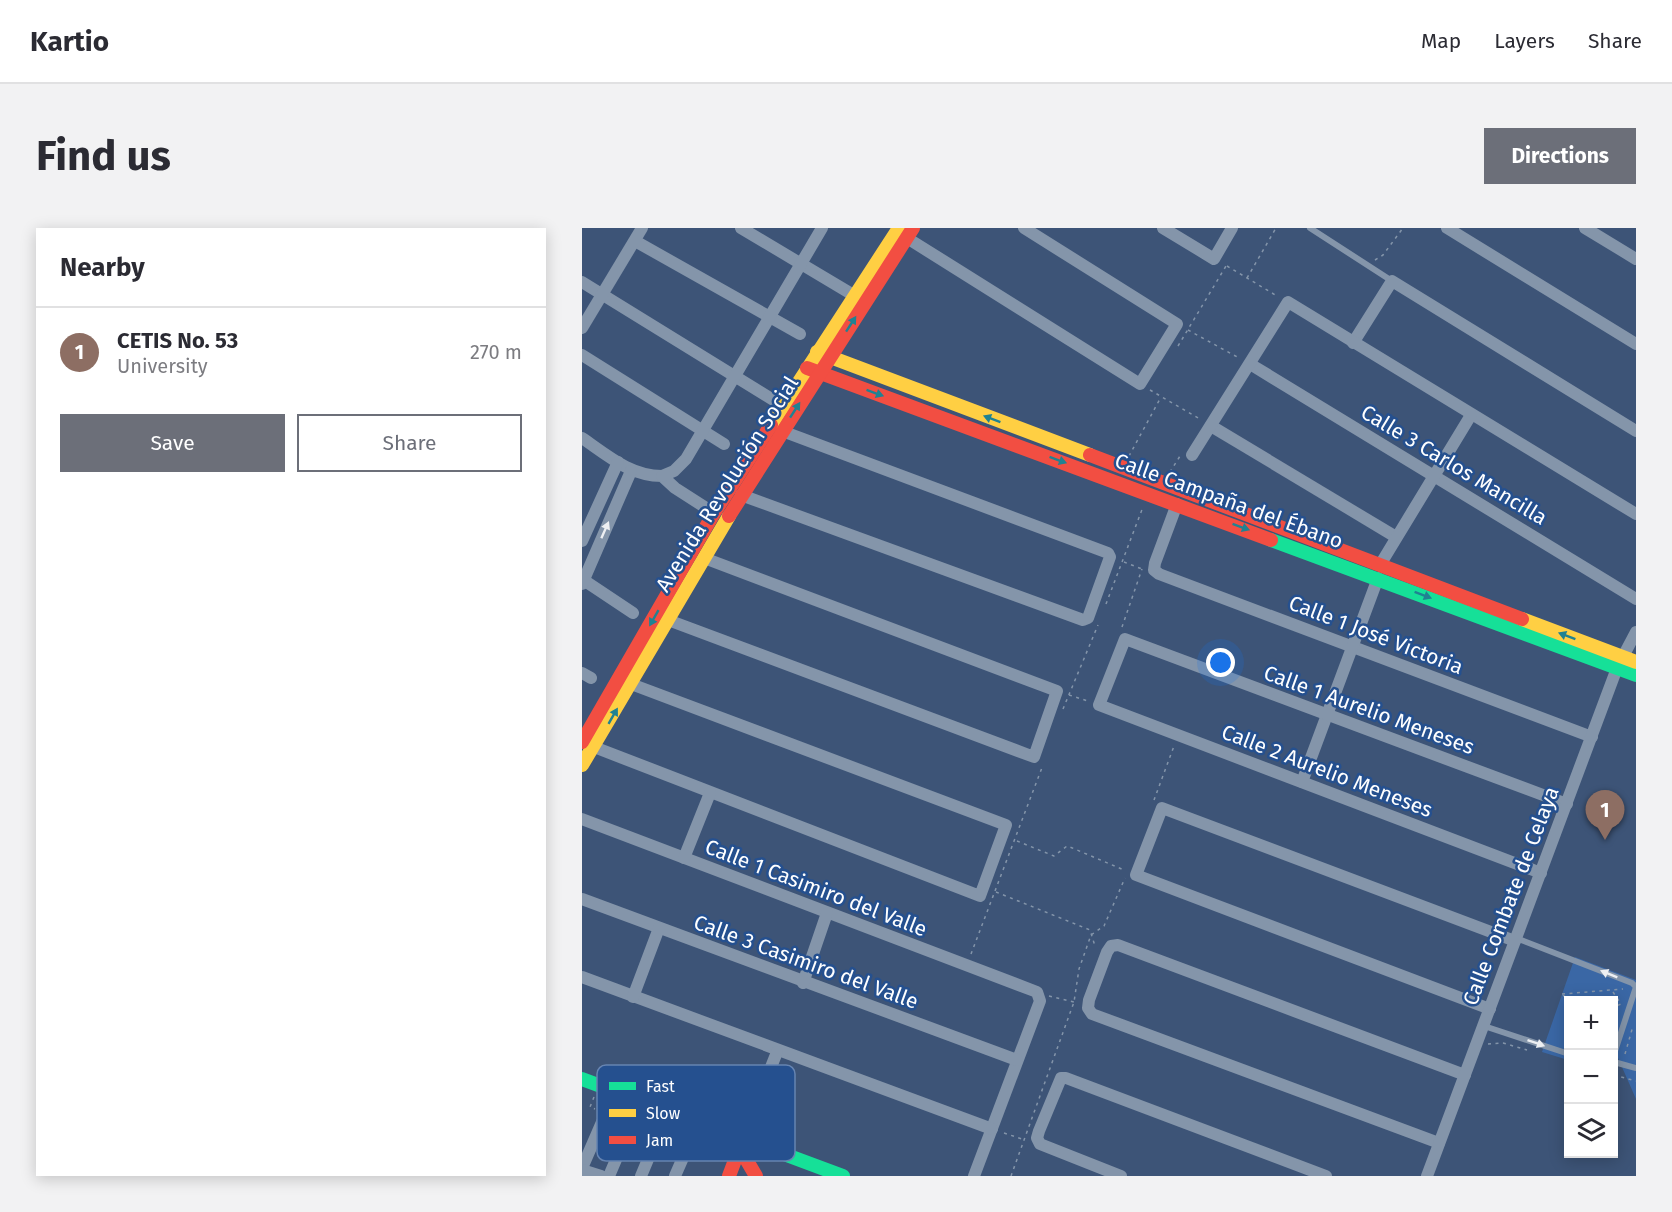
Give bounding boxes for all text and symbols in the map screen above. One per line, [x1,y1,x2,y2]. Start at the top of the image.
text: Kartio [30,25,109,58]
text: Map [1421,28,1461,54]
text: Layers [1494,28,1555,54]
text: Share [1588,28,1642,54]
button: Directions [1484,128,1636,184]
text: Find us [36,131,171,181]
text: Nearby [60,252,145,283]
one-way arrow [845,316,856,332]
text: CETIS No. 53 [117,327,238,354]
text: 1 [75,340,84,364]
text: 270 m [470,340,522,364]
text: University [117,354,208,378]
street label: Avenida Revolución Social [650,371,804,597]
one-way arrow [866,388,884,398]
street label: Calle 3 Carlos Mancilla [1356,399,1552,531]
one-way arrow [790,402,801,419]
one-way arrow [983,413,1001,423]
button: Save [60,414,285,472]
button: Share [297,414,522,472]
street label: Calle Campaña del Ébano [1111,448,1347,554]
one-way arrow [1049,455,1067,465]
one-way arrow [601,522,610,539]
one-way arrow [1232,523,1250,533]
street label: Calle 1 José Victoria [1285,590,1467,680]
one-way arrow [1415,591,1433,601]
one-way arrow [649,610,659,627]
one-way arrow [1558,631,1576,640]
your location [1206,648,1235,677]
street label: Calle 1 Aurelio Meneses [1260,660,1478,760]
one-way arrow [608,707,618,724]
street label: Calle 2 Aurelio Meneses [1218,719,1436,823]
street label: Calle Combate de Celaya [1457,783,1565,1009]
pin: 1 [1586,790,1624,840]
street label: Calle 1 Casimiro del Valle [701,834,931,942]
street label: Calle 3 Casimiro del Valle [690,909,922,1015]
one-way arrow [1600,969,1618,978]
map controls [1564,996,1618,1158]
button: + [1564,996,1618,1050]
one-way arrow [1527,1038,1545,1048]
button: − [1564,1050,1618,1104]
legend [597,1065,795,1161]
text: Fast [646,1077,675,1096]
text: Slow [646,1104,681,1123]
button: layers [1564,1104,1618,1158]
text: Jam [646,1131,673,1150]

